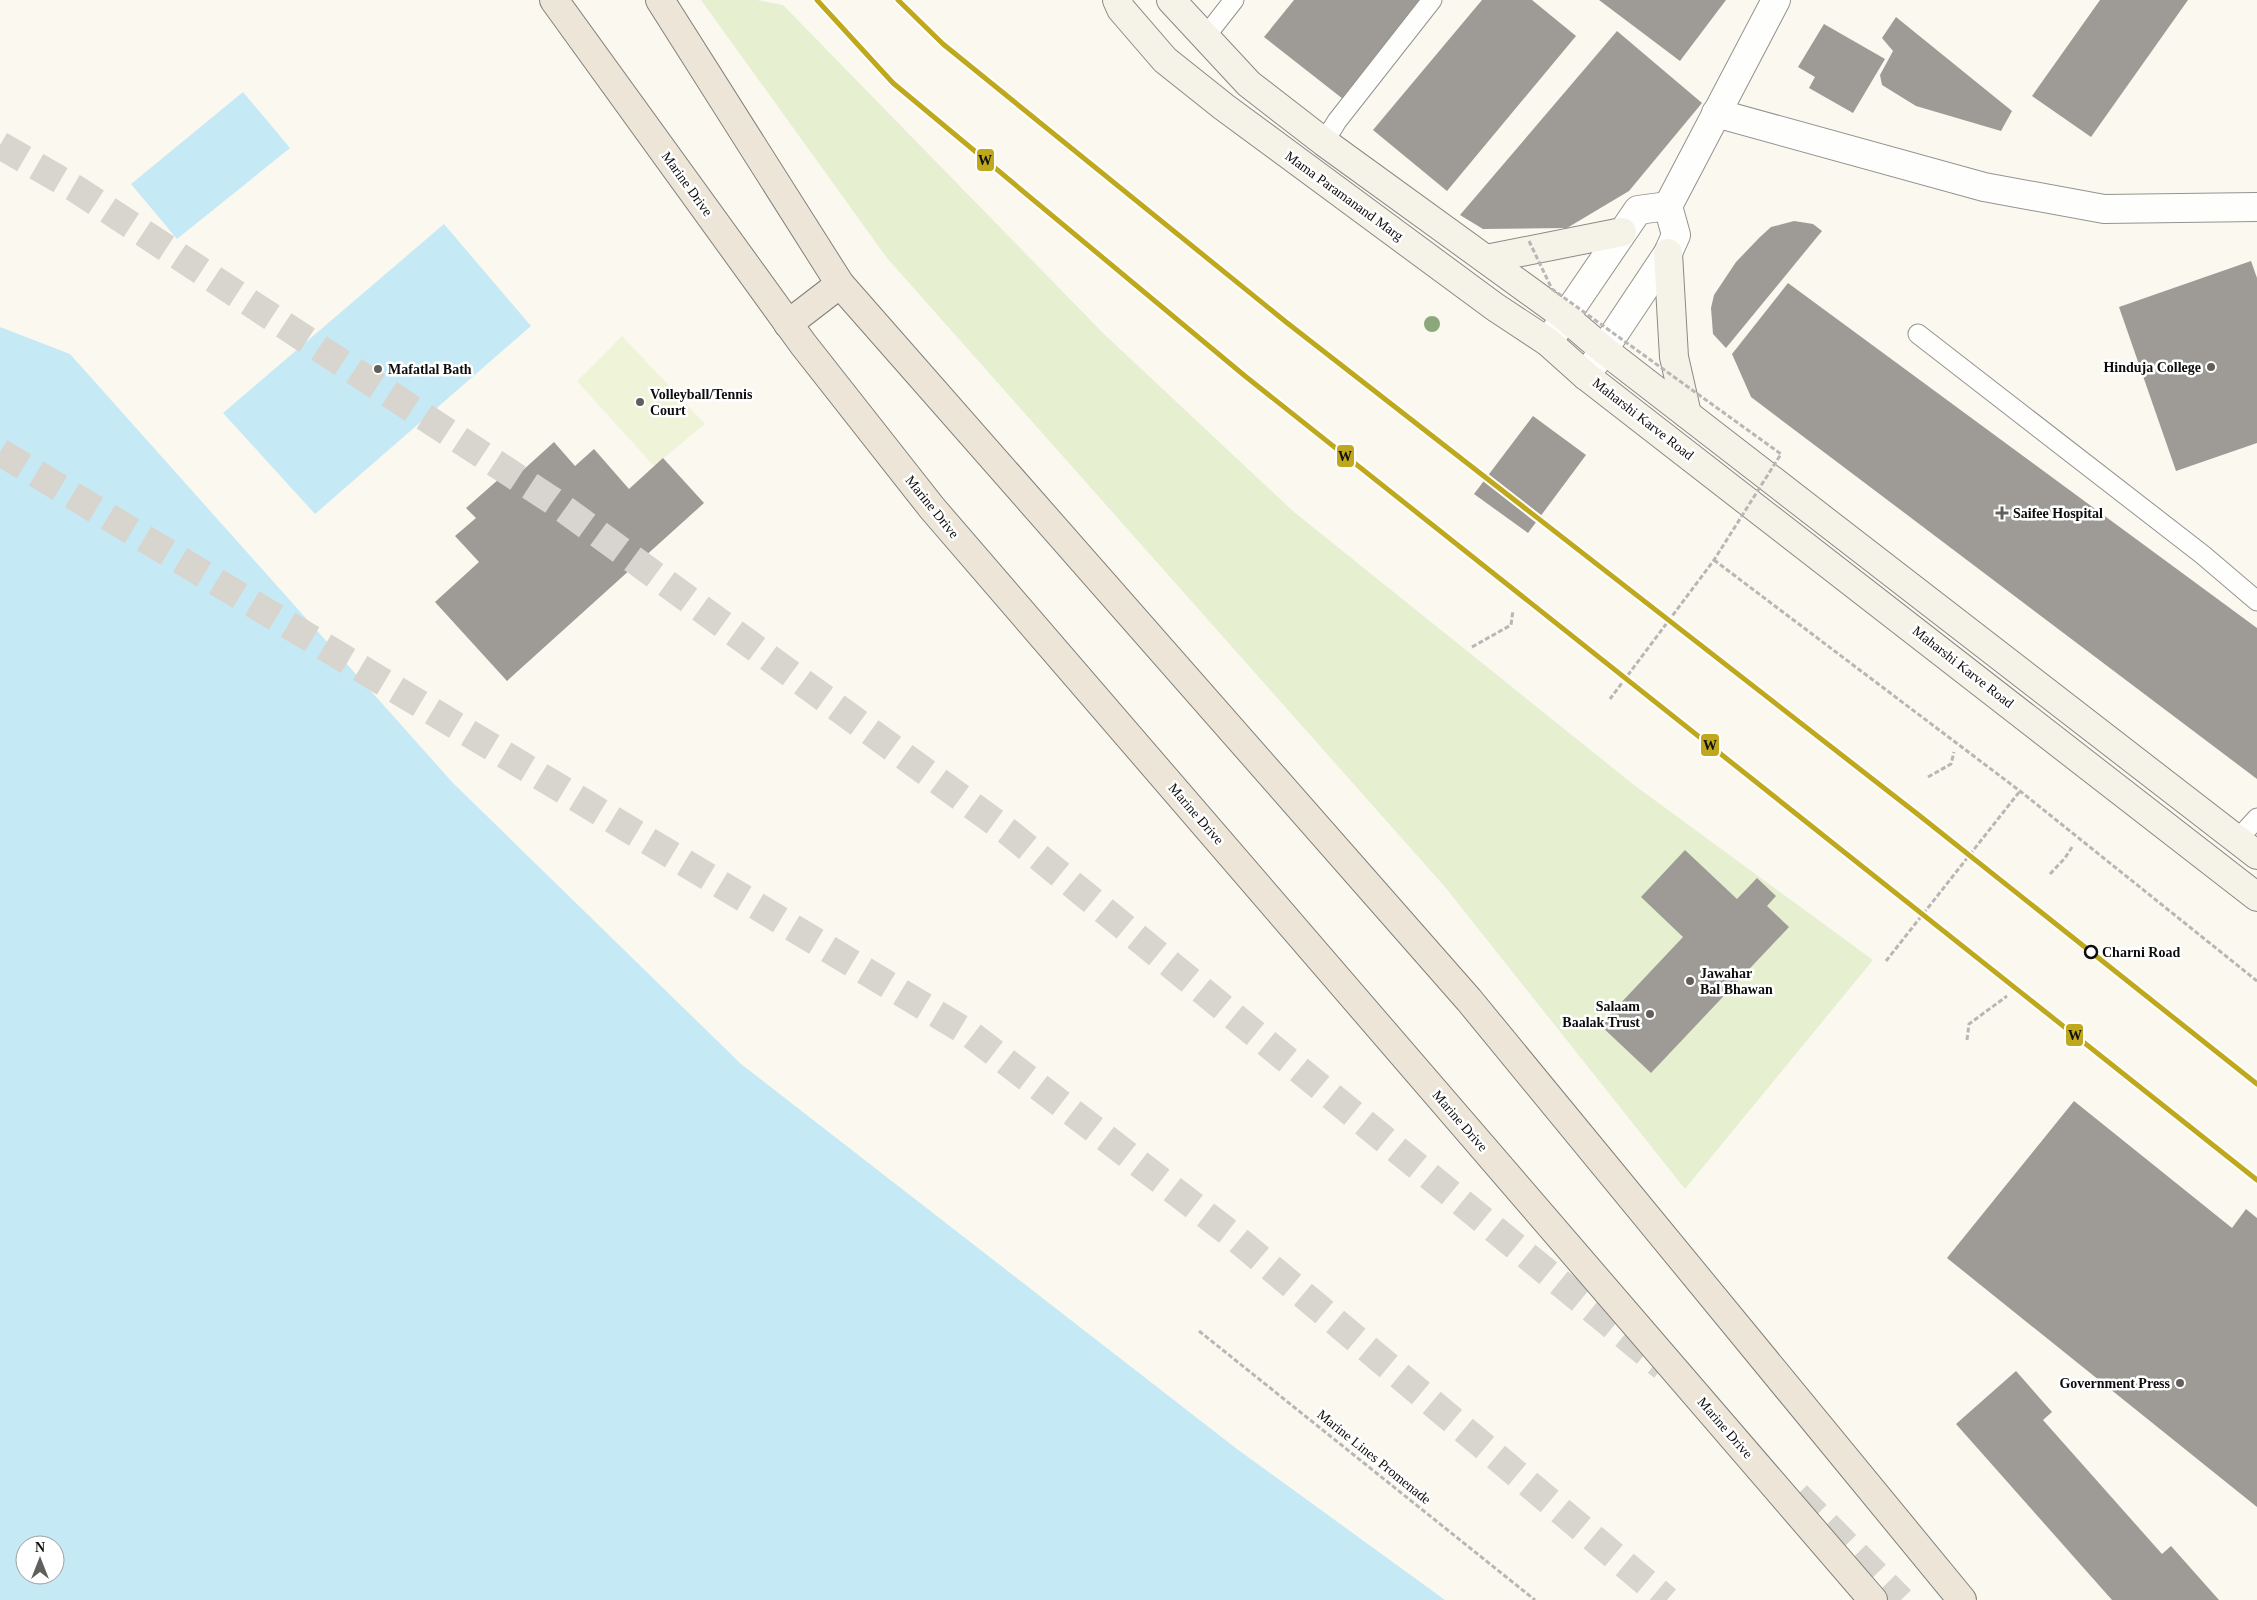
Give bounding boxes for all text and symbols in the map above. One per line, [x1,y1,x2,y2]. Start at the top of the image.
line badge: W [976,148,995,172]
street label: Mama Paramanand Marg [1282,148,1406,244]
street label: Marine Drive [659,149,715,219]
text: W [978,153,992,168]
place label: Hinduja College [2103,360,2201,375]
marker: Hinduja College [2205,361,2217,373]
place label: Mafatlal Bath [388,362,472,377]
marker: Mafatlal Bath [372,363,384,375]
street label: Maharshi Karve Road [1590,375,1696,463]
place label: Volleyball/Tennis Court [650,387,753,418]
marker: Volleyball/Tennis Court [634,396,646,408]
line badge: W [1336,444,1355,468]
text: W [1338,449,1352,464]
street label: Marine Drive [902,473,962,541]
marker: Saifee Hospital [1995,506,2009,520]
place label: Saifee Hospital [2013,506,2103,521]
street label: Maharshi Karve Road [1910,623,2016,711]
line badge: W [1700,733,1720,757]
text: W [1703,738,1717,753]
street label: Marine Drive [1165,780,1227,848]
marker: Charni Road [2084,945,2098,959]
place label: Charni Road [2102,945,2180,960]
place label: Jawahar Bal Bhawan [1700,966,1773,997]
marker: Jawahar Bal Bhawan [1684,975,1696,987]
place label: Salaam Baalak Trust [1562,999,1640,1030]
marker: Salaam Baalak Trust [1644,1008,1656,1020]
line badge: W [2065,1023,2084,1047]
text: W [2068,1028,2082,1043]
street label: Marine Drive [1429,1087,1491,1155]
place label: Government Press [2059,1376,2171,1391]
marker: Government Press [2174,1377,2186,1389]
street label: Marine Drive [1694,1394,1756,1462]
street label: Marine Lines Promenade [1314,1407,1434,1507]
north arrow [15,1535,65,1585]
text: N [35,1540,45,1555]

